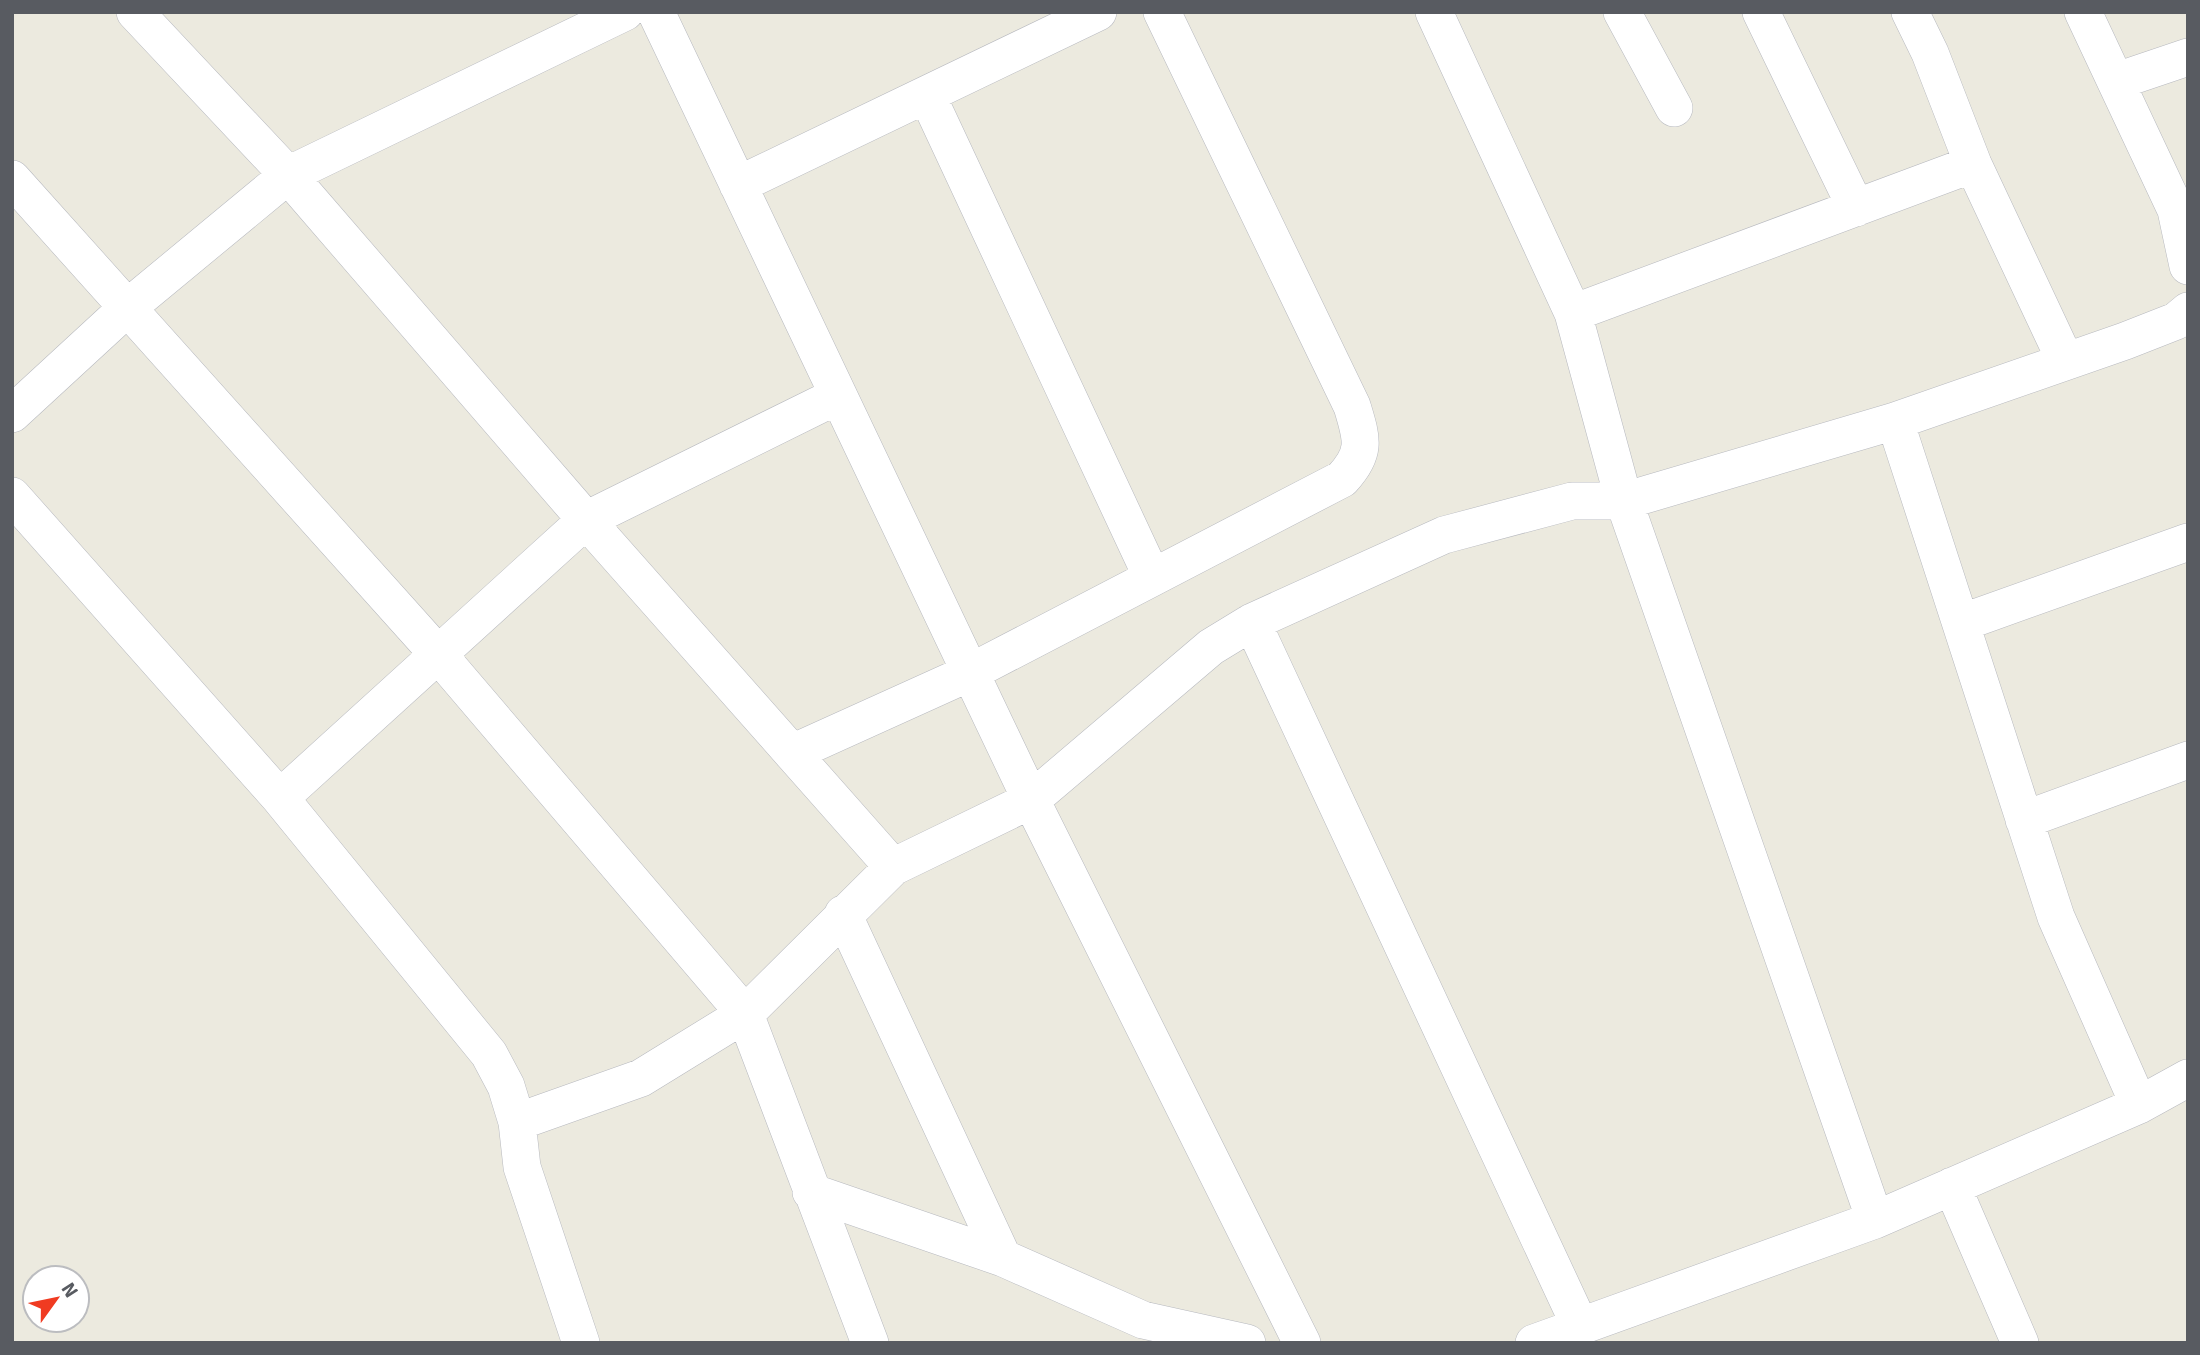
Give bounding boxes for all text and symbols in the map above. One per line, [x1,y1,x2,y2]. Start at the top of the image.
north arrow [21,1264,91,1334]
text: N [56,1278,83,1302]

